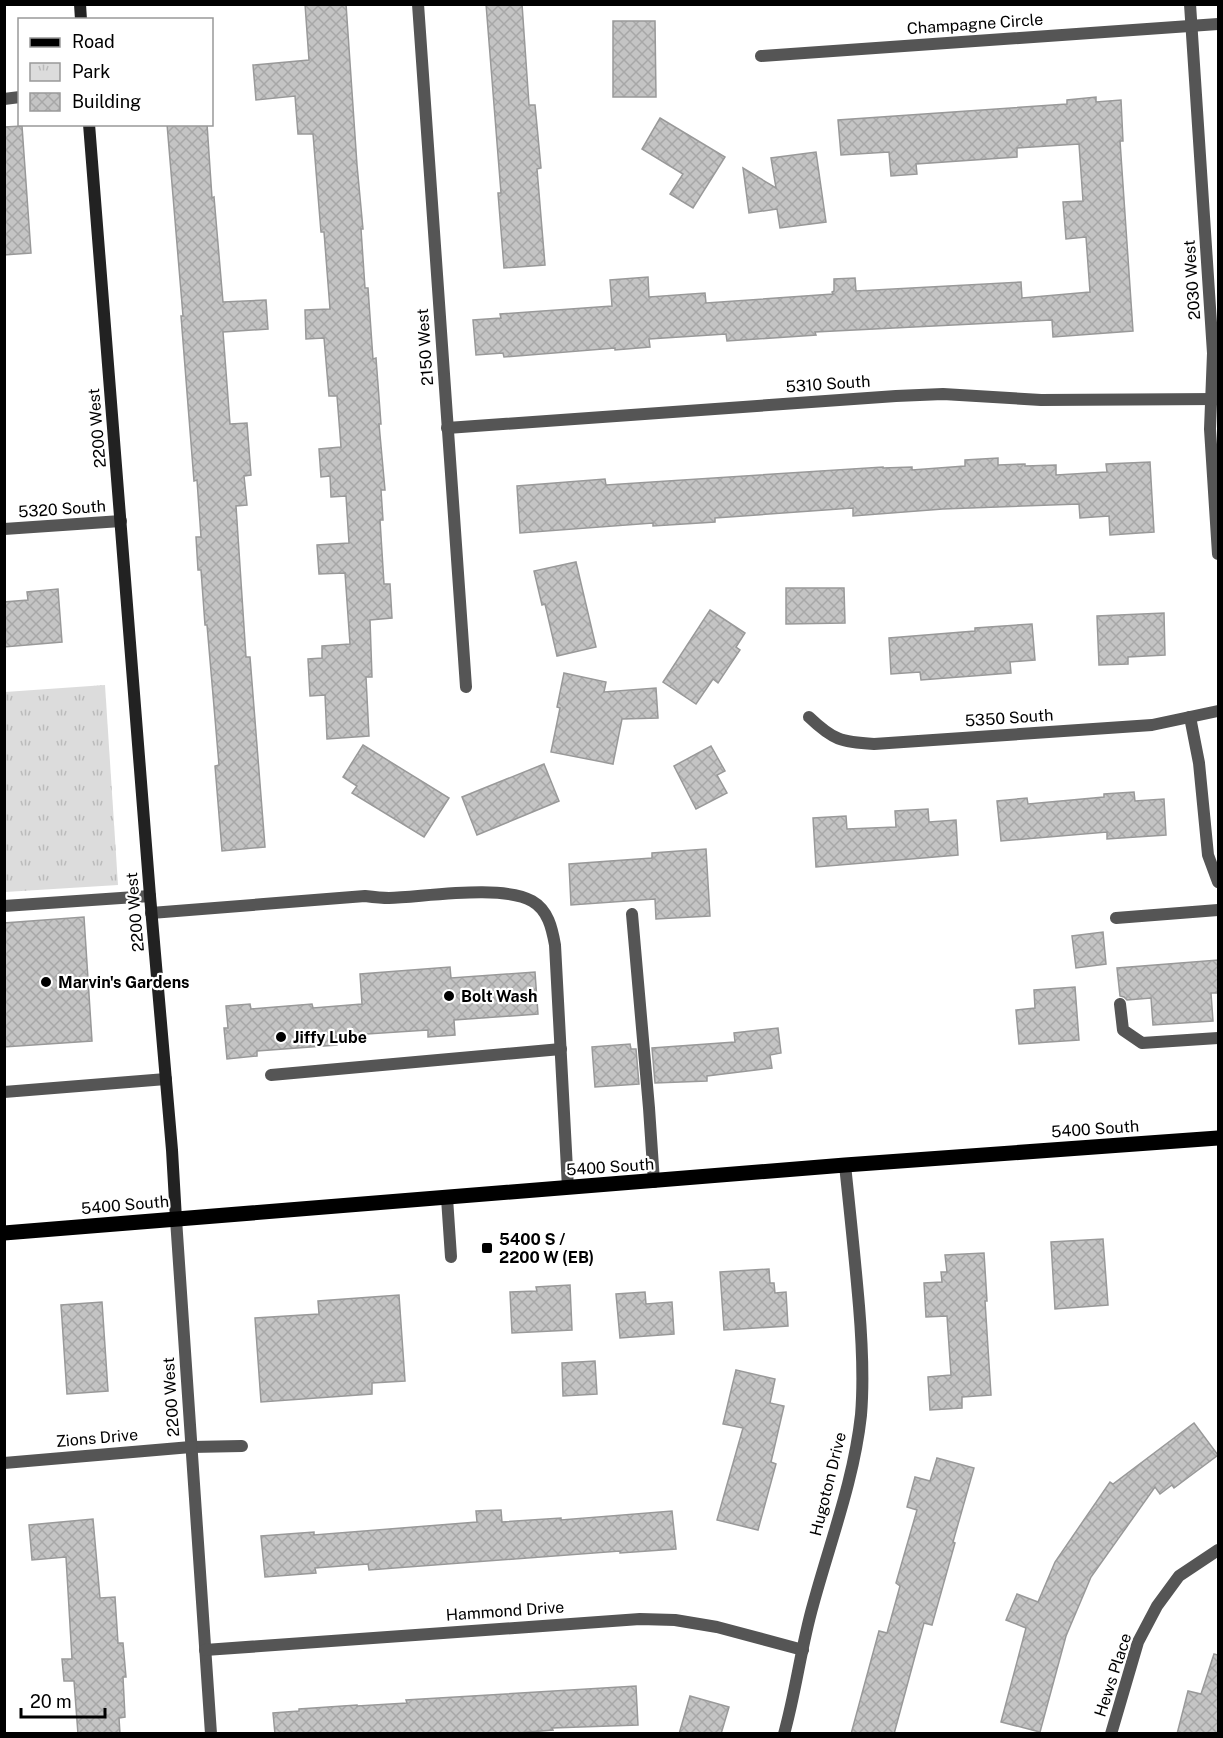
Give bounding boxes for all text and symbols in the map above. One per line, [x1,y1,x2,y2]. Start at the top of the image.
street label: Champagne Circle [906,10,1044,38]
legend [18,18,213,126]
text: Road [72,31,115,52]
text: Park [72,61,110,82]
text: Building [72,91,141,112]
street label: 2030 West [1180,239,1204,321]
street label: 2150 West [413,308,437,386]
street label: 5310 South [785,372,871,396]
street label: 2200 West [84,387,110,469]
street label: 5320 South [17,496,107,522]
street label: 5350 South [964,705,1054,731]
street label: 2200 West [122,871,148,953]
place label: Marvin's Gardens [58,973,190,992]
marker: Marvin's Gardens [39,975,53,989]
place label: Bolt Wash [461,987,538,1006]
marker: Bolt Wash [442,989,456,1003]
place label: Jiffy Lube [293,1028,367,1047]
marker: Jiffy Lube [274,1030,288,1044]
street label: 5400 South [1050,1116,1140,1142]
street label: 5400 South [565,1154,655,1180]
street label: 5400 South [80,1192,170,1218]
place label: 5400 S / 2200 W (EB) [499,1230,594,1267]
marker: 5400 S / 2200 W (EB) [480,1241,494,1255]
street label: 2200 West [159,1357,183,1437]
street label: Zions Drive [55,1425,139,1451]
street label: Hugoton Drive [806,1430,850,1538]
street label: Hammond Drive [445,1597,565,1625]
street label: Hews Place [1091,1631,1135,1719]
scale bar [21,1681,105,1719]
text: 20 m [30,1691,72,1712]

